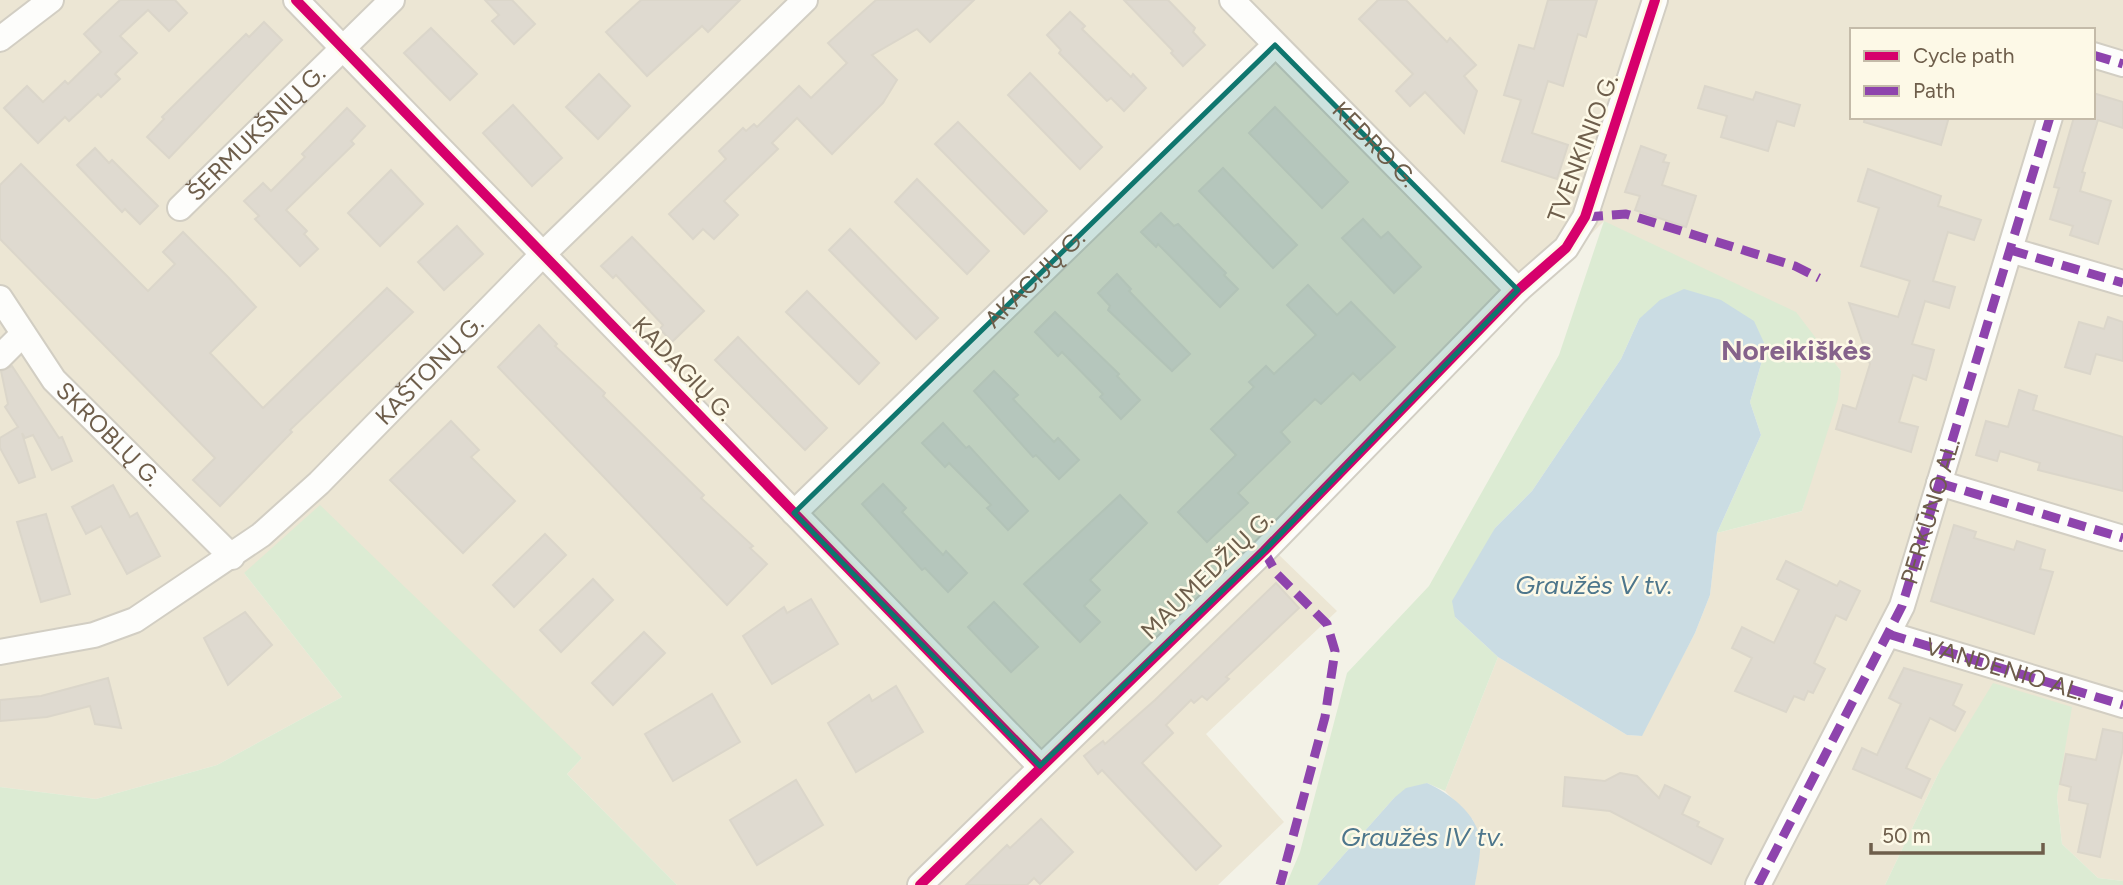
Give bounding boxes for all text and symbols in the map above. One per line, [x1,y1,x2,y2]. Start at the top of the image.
legend [1850,28,2095,119]
text: Cycle path [1913,43,2014,68]
street label: ŠERMUKŠNIŲ G. [181,59,331,207]
street label: TVENKINIO G. [1541,69,1624,226]
text: Path [1913,78,1955,103]
street label: KEDRO G. [1327,95,1423,193]
street label: AKACIJŲ G. [978,223,1091,334]
street label: KAŠTONŲ G. [369,309,489,431]
street label: KADAGIŲ G. [627,311,740,427]
district label: Noreikiškės [1721,333,1871,367]
street label: SKROBLŲ G. [50,375,167,492]
street label: PERKŪNO AL. [1894,434,1966,588]
street label: MAUMEDŽIŲ G. [1135,504,1279,645]
water label: Graužės V tv. [1515,569,1673,601]
street label: VANDENIO AL. [1922,631,2088,706]
scale bar [1871,812,2042,856]
water label: Graužės IV tv. [1341,821,1505,853]
text: 50 m [1882,823,1931,848]

